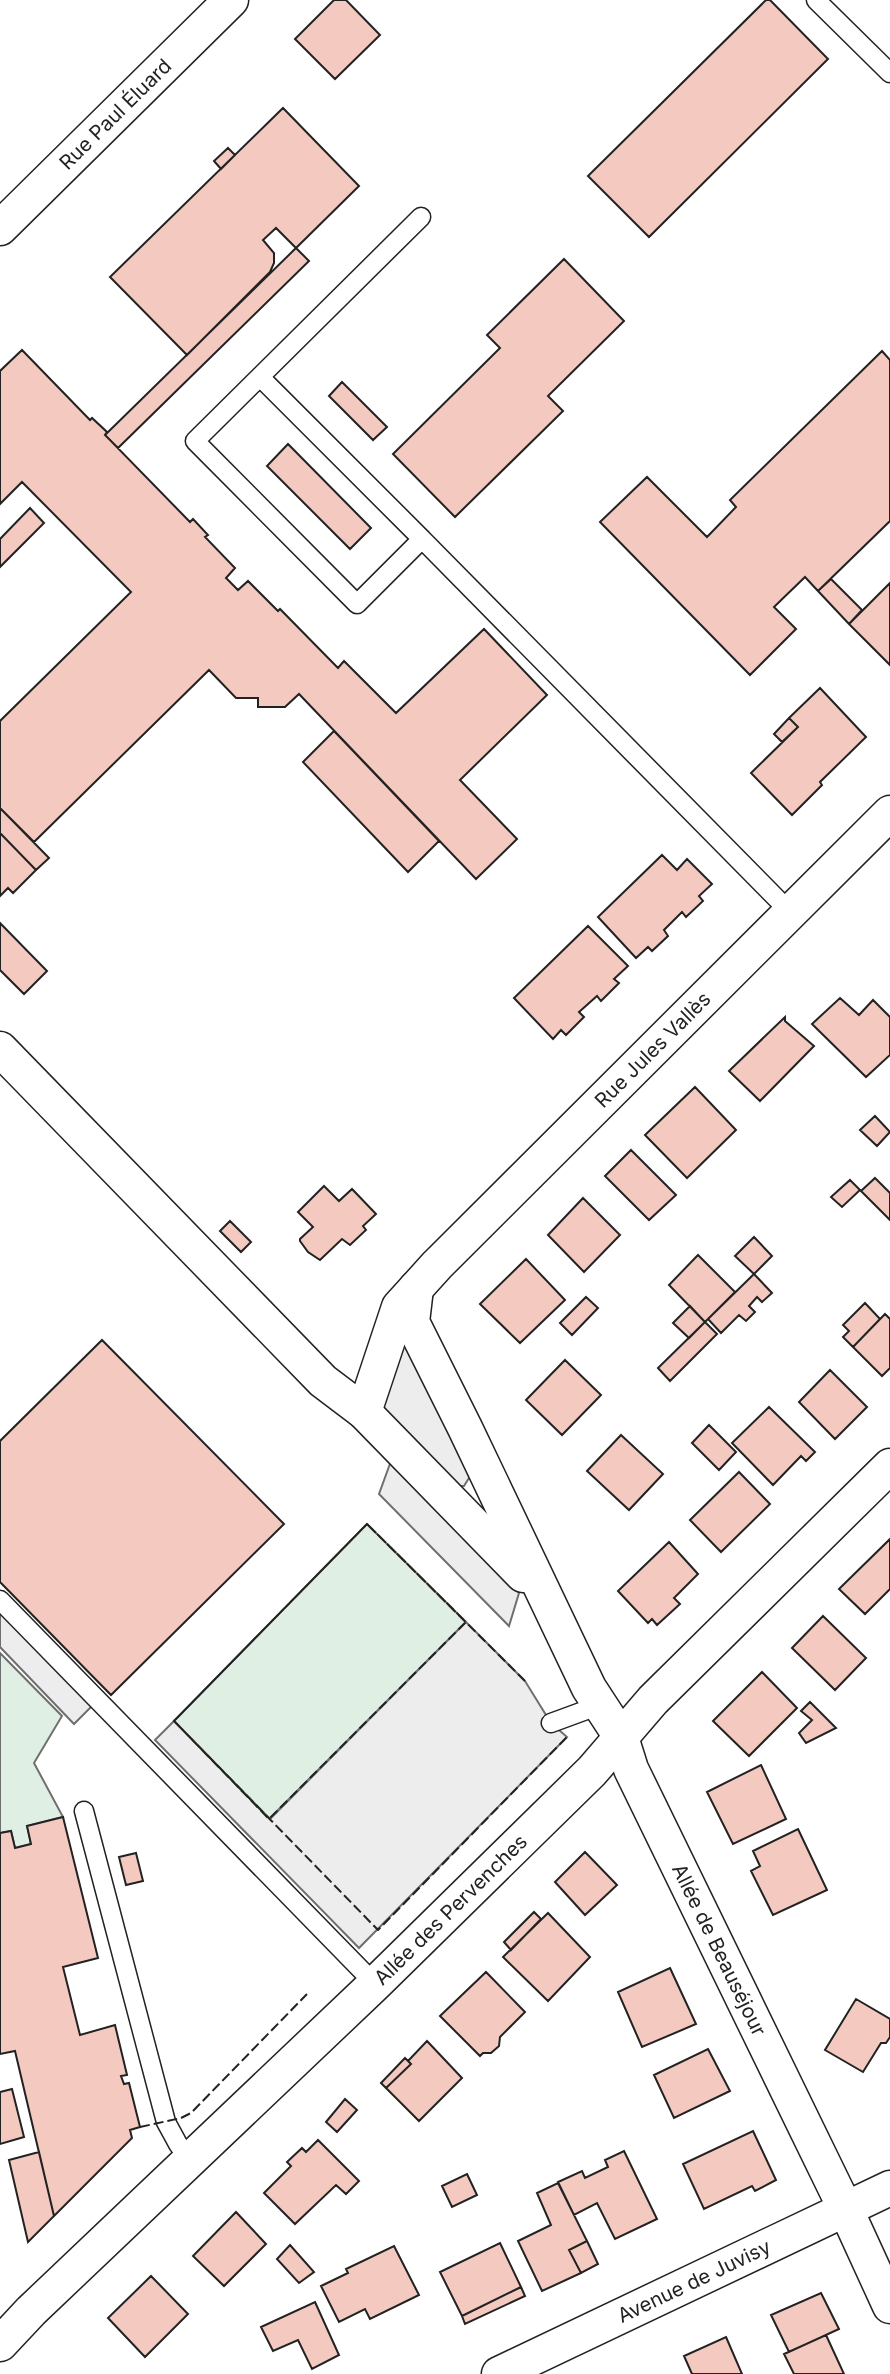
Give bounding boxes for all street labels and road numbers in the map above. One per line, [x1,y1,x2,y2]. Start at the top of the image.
street label: Rue Paul Éluard [54,54,176,175]
street label: Rue Jules Vallès [590,987,716,1113]
street label: Allée des Pervenches [369,1829,532,1990]
street label: Allée de Beauséjour [667,1860,771,2040]
street label: Avenue de Juvisy [614,2235,774,2328]

